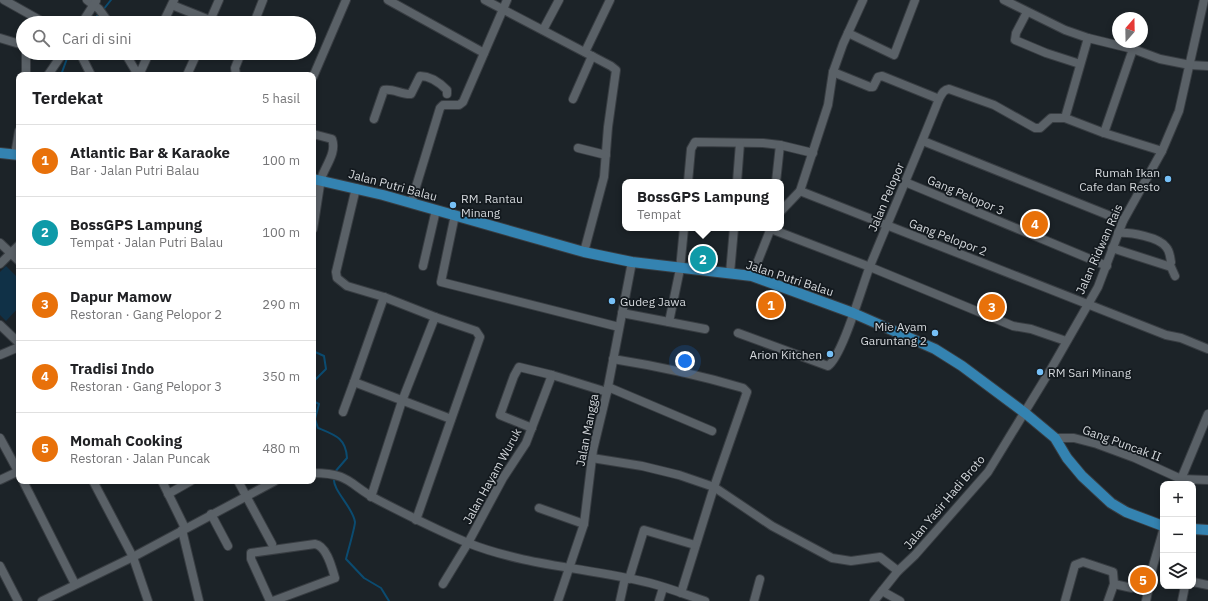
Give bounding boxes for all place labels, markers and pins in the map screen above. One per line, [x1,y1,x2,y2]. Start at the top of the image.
place label: Rumah Ikan Cafe dan Resto [1079,165,1160,194]
marker: Rumah Ikan Cafe dan Resto [1163,174,1173,184]
place label: RM. Rantau Minang [461,191,523,220]
marker: RM. Rantau Minang [448,200,458,210]
pin: 4 [1022,209,1048,239]
pin: 2 [690,244,716,274]
pin: 1 [758,290,784,320]
pin: 3 [979,292,1005,322]
place label: Gudeg Jawa [620,294,686,309]
marker: Gudeg Jawa [607,296,617,306]
place label: Mie Ayam Garuntang 2 [860,319,927,348]
marker: Mie Ayam Garuntang 2 [930,328,940,338]
place label: Arion Kitchen [750,347,822,362]
marker: Arion Kitchen [825,349,835,359]
place label: RM Sari Minang [1048,365,1132,380]
marker: RM Sari Minang [1035,367,1045,377]
pin: 5 [1130,565,1156,595]

